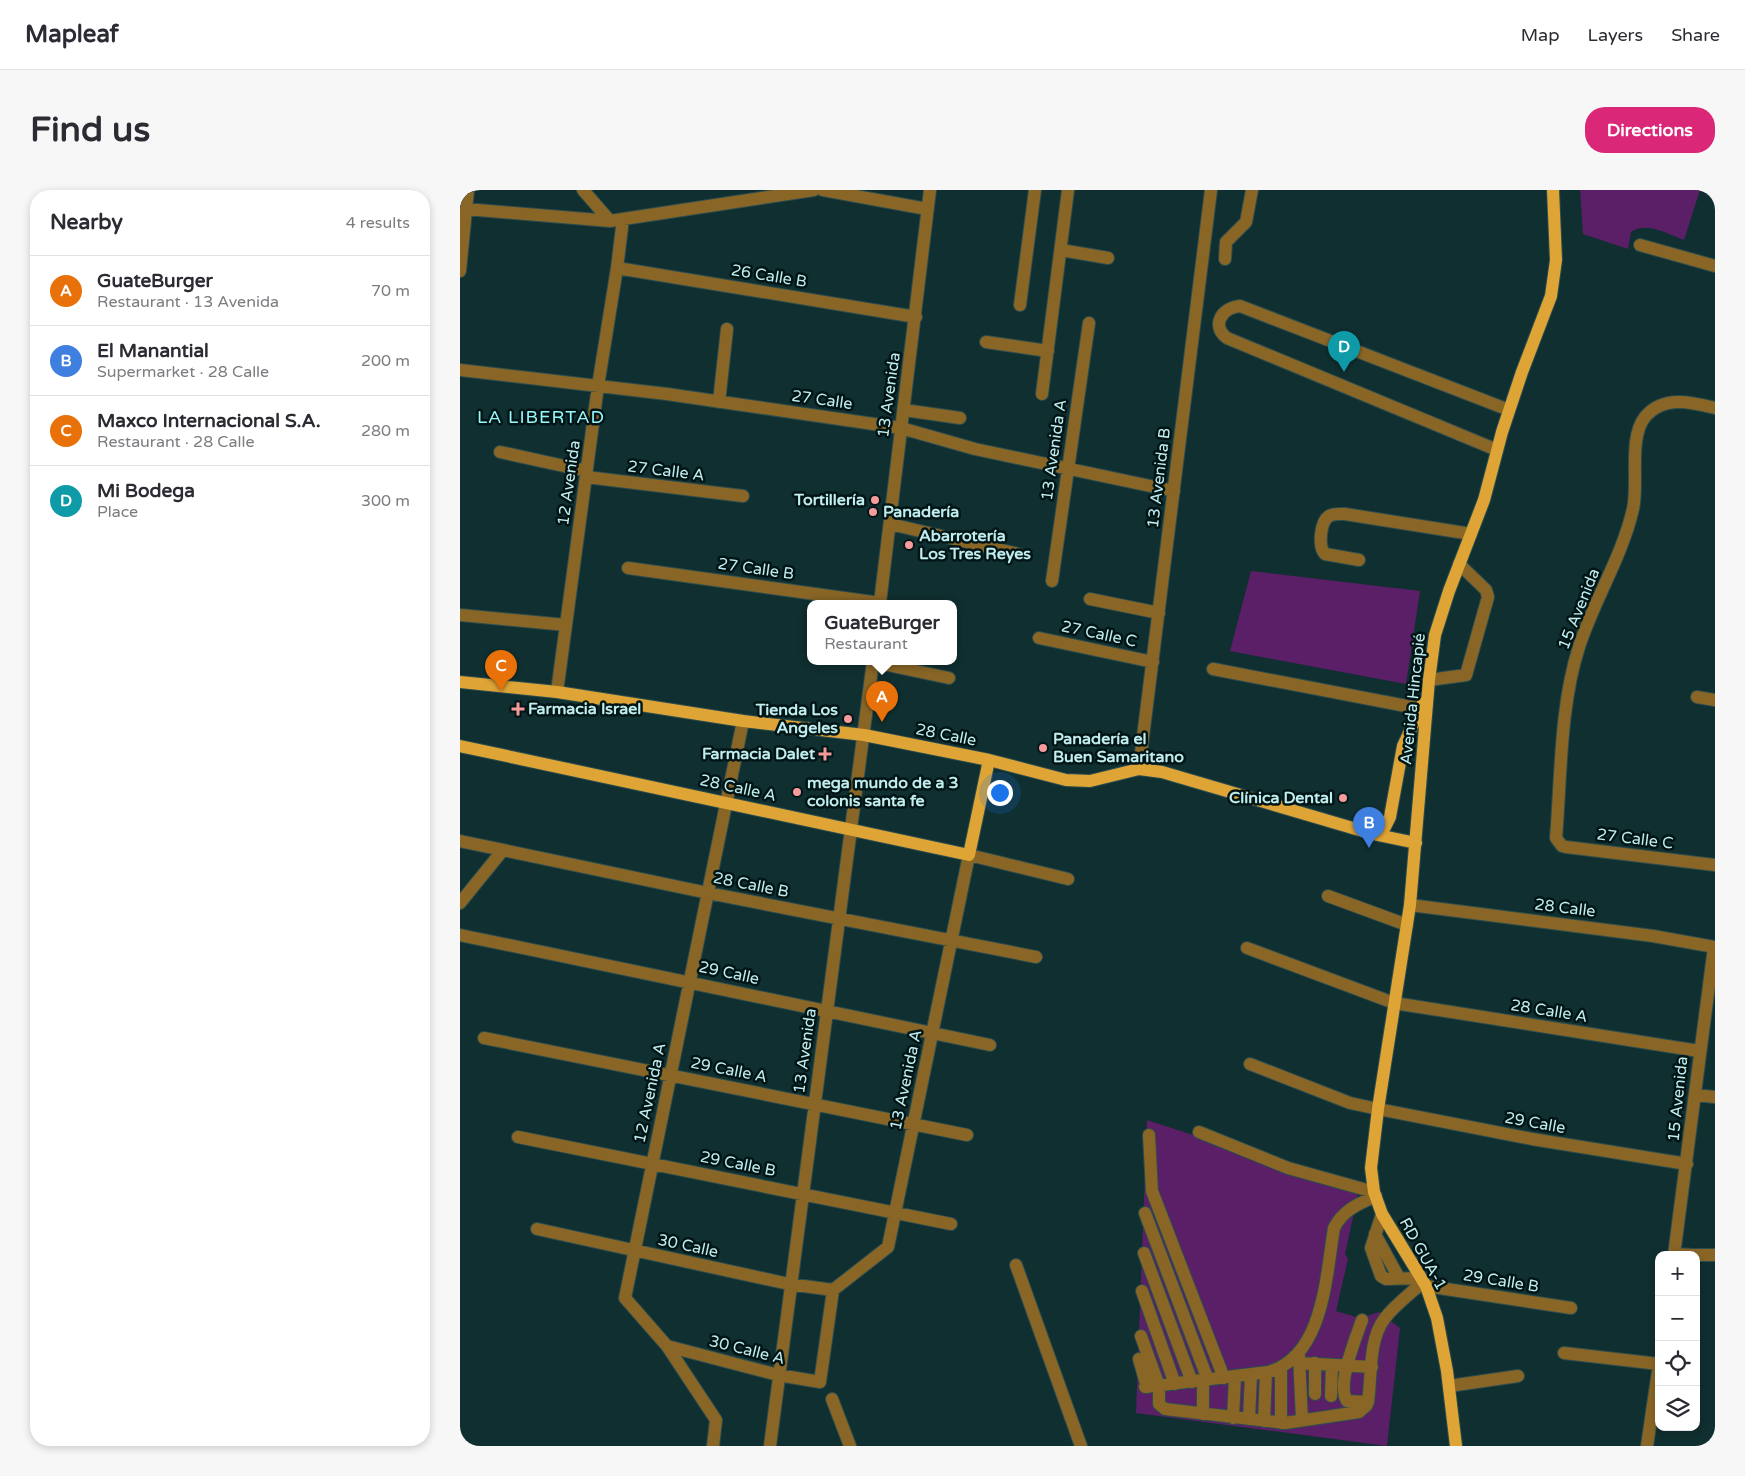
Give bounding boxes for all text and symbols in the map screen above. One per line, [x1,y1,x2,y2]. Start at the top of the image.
text: Mapleaf [25,20,119,49]
text: Map [1521,24,1560,46]
text: Layers [1588,24,1643,46]
text: Share [1671,24,1720,46]
button: Directions [1585,107,1715,153]
text: Find us [30,109,150,151]
text: Nearby [50,210,123,235]
text: 4 results [346,213,410,233]
street label: 26 Calle B [730,260,808,292]
text: GuateBurger [97,270,213,292]
text: A [60,281,72,301]
text: 70 m [371,281,410,301]
text: Restaurant · 13 Avenida [97,292,279,312]
pin: D [1328,331,1360,372]
text: El Manantial [97,340,209,362]
text: B [60,351,72,371]
text: 200 m [361,351,410,371]
street label: 13 Avenida [873,351,905,439]
text: Supermarket · 28 Calle [97,362,269,382]
street label: 27 Calle [790,386,854,414]
street label: 13 Avenida A [1037,398,1071,502]
district label: LA LIBERTAD [477,406,605,428]
text: Maxco Internacional S.A. [97,410,321,432]
text: C [60,421,72,441]
text: 280 m [361,421,410,441]
street label: 13 Avenida B [1143,427,1175,529]
text: Restaurant · 28 Calle [97,432,255,452]
street label: 12 Avenida [553,439,585,527]
street label: 27 Calle A [626,456,706,486]
text: Mi Bodega [97,480,195,502]
place label: Tortillería [793,490,865,510]
text: D [60,491,72,511]
text: 300 m [361,491,410,511]
marker: Tortillería [869,494,881,506]
text: Place [97,502,138,522]
place label: Panadería [883,502,959,522]
marker: Panadería [867,506,879,518]
place label: Abarrotería Los Tres Reyes [919,526,1031,564]
marker: Abarrotería Los Tres Reyes [903,539,915,551]
street label: 27 Calle B [717,554,795,584]
street label: 15 Avenida [1554,565,1604,653]
popup [807,600,957,665]
text: GuateBurger [824,612,940,634]
street label: 27 Calle C [1059,616,1139,652]
street label: Avenida Hincapié [1396,632,1430,766]
text: Restaurant [824,634,908,654]
pin: C [485,650,517,691]
pin: A [866,681,898,722]
place label: Farmacia Israel [528,699,641,719]
place label: Tienda Los Angeles [755,700,838,738]
marker: Farmacia Israel [512,703,524,715]
marker: Tienda Los Angeles [842,713,854,725]
street label: 28 Calle [914,719,978,751]
place label: Panadería el Buen Samaritano [1053,729,1184,767]
marker: Panadería el Buen Samaritano [1037,742,1049,754]
place label: Farmacia Dalet [702,744,816,764]
marker: Farmacia Dalet [819,748,831,760]
street label: 28 Calle A [698,770,778,806]
place label: mega mundo de a 3 colonis santa fe [807,773,959,811]
your location [987,780,1013,806]
marker: mega mundo de a 3 colonis santa fe [791,786,803,798]
place label: Clínica Dental [1229,788,1333,808]
marker: Clínica Dental [1337,792,1349,804]
pin: B [1353,807,1385,848]
street label: 27 Calle C [1596,824,1674,854]
street label: 28 Calle B [711,868,791,902]
street label: 28 Calle [1533,894,1597,922]
street label: 29 Calle [697,957,761,989]
street label: 28 Calle A [1509,995,1589,1027]
street label: 13 Avenida [789,1007,821,1095]
street label: 13 Avenida A [886,1028,926,1132]
street label: 12 Avenida A [630,1041,670,1145]
street label: 29 Calle A [689,1053,769,1087]
street label: 15 Avenida [1664,1055,1692,1143]
street label: 29 Calle [1503,1108,1567,1138]
street label: 29 Calle B [698,1147,778,1181]
street label: RD GUA-1 [1395,1214,1451,1294]
street label: 30 Calle [656,1230,720,1262]
map controls [1655,1251,1700,1431]
button: + [1655,1251,1700,1296]
street label: 29 Calle B [1462,1265,1540,1297]
button: − [1655,1296,1700,1341]
street label: 30 Calle A [707,1331,787,1369]
button: locate [1655,1341,1700,1386]
button: layers [1655,1386,1700,1431]

